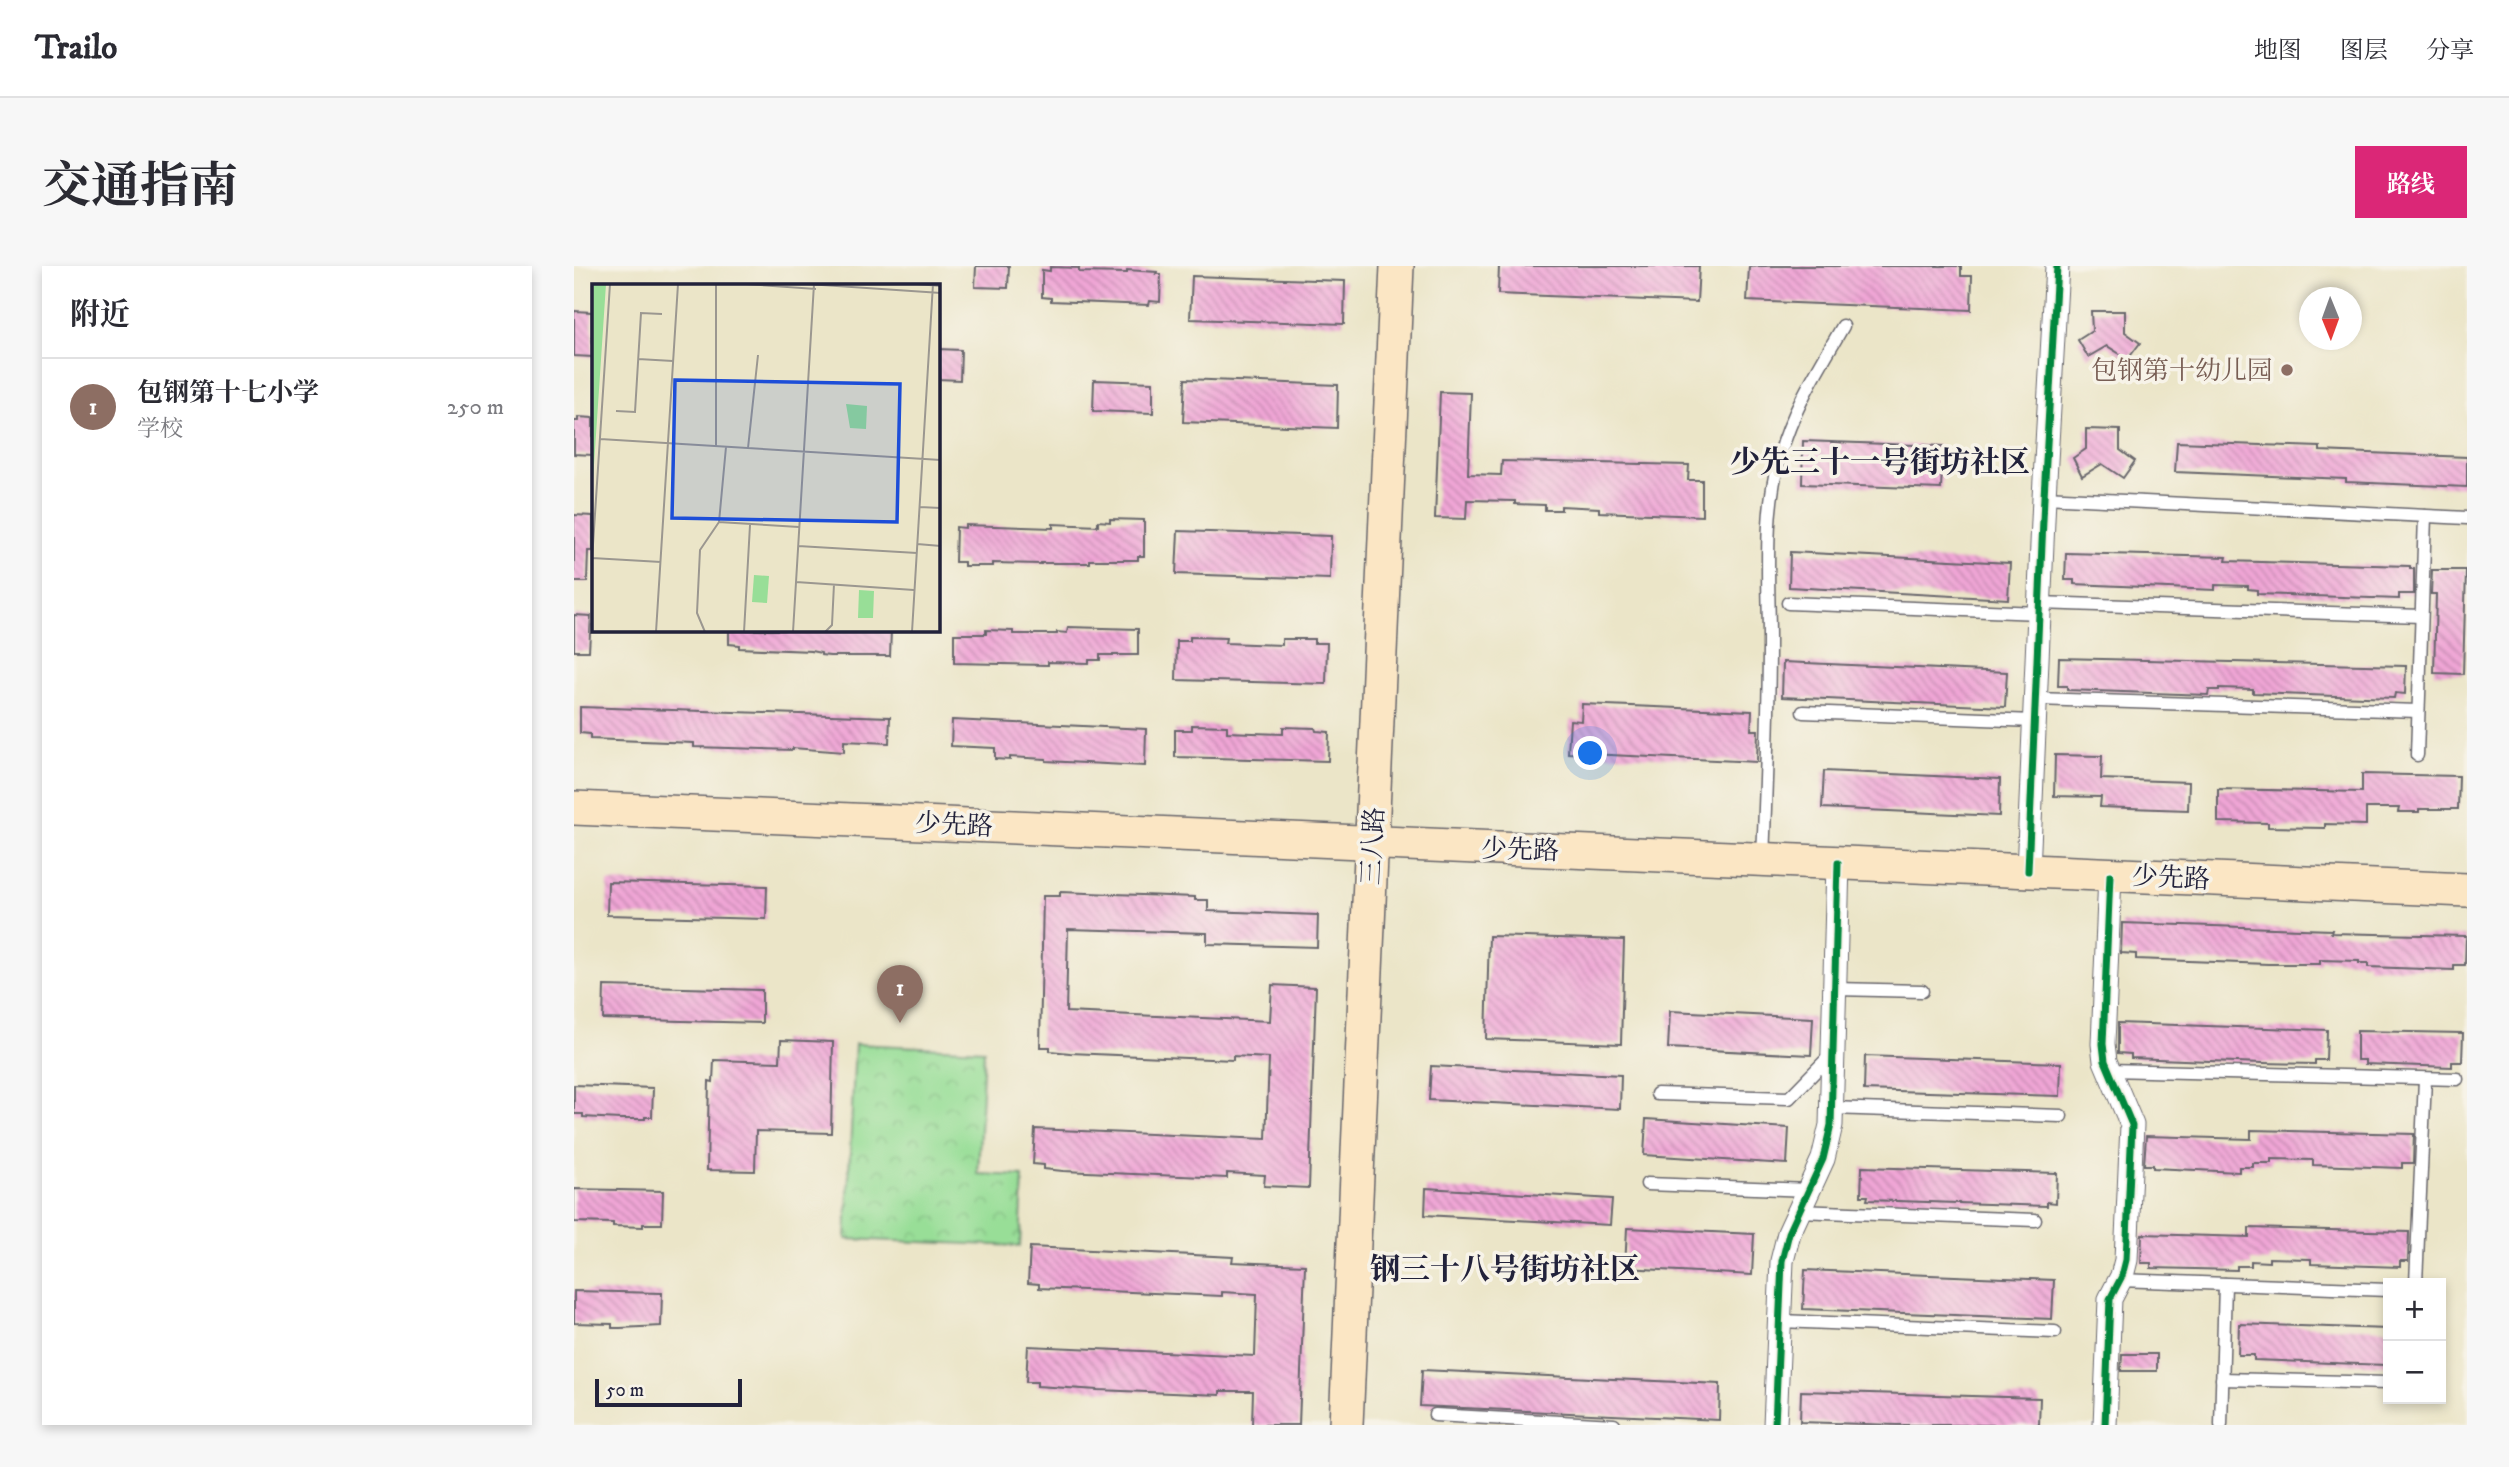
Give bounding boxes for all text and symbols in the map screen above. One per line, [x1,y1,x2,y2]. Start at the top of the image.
text: Trailo [35,28,117,69]
text: 地图 [2254,36,2302,66]
text: 图层 [2340,36,2388,66]
text: 分享 [2426,36,2474,66]
button: 路线 [2355,146,2467,218]
text: 交通指南 [42,157,238,219]
inset map [592,284,940,632]
north arrow [2299,287,2362,350]
text: 附近 [70,297,130,334]
place label: 包钢第十幼儿园 [2091,355,2273,388]
marker: 包钢第十幼儿园 [2279,362,2295,378]
text: 包钢第十七小学 [137,377,319,410]
text: 1 [89,393,97,422]
text: 250 m [447,393,504,422]
text: 学校 [137,415,183,444]
district label: 少先三十一号街坊社区 [1730,445,2030,482]
your location [1573,736,1607,770]
street label: 三八路 [1355,806,1392,886]
street label: 少先路 [914,807,994,844]
street label: 少先路 [1480,833,1560,868]
street label: 少先路 [2131,860,2211,897]
pin: 1 [877,965,923,1023]
district label: 钢三十八号街坊社区 [1370,1252,1640,1289]
map controls [2383,1278,2446,1404]
button: + [2383,1278,2446,1341]
button: − [2383,1341,2446,1404]
scale bar [595,1376,742,1408]
text: 50 m [606,1379,644,1402]

